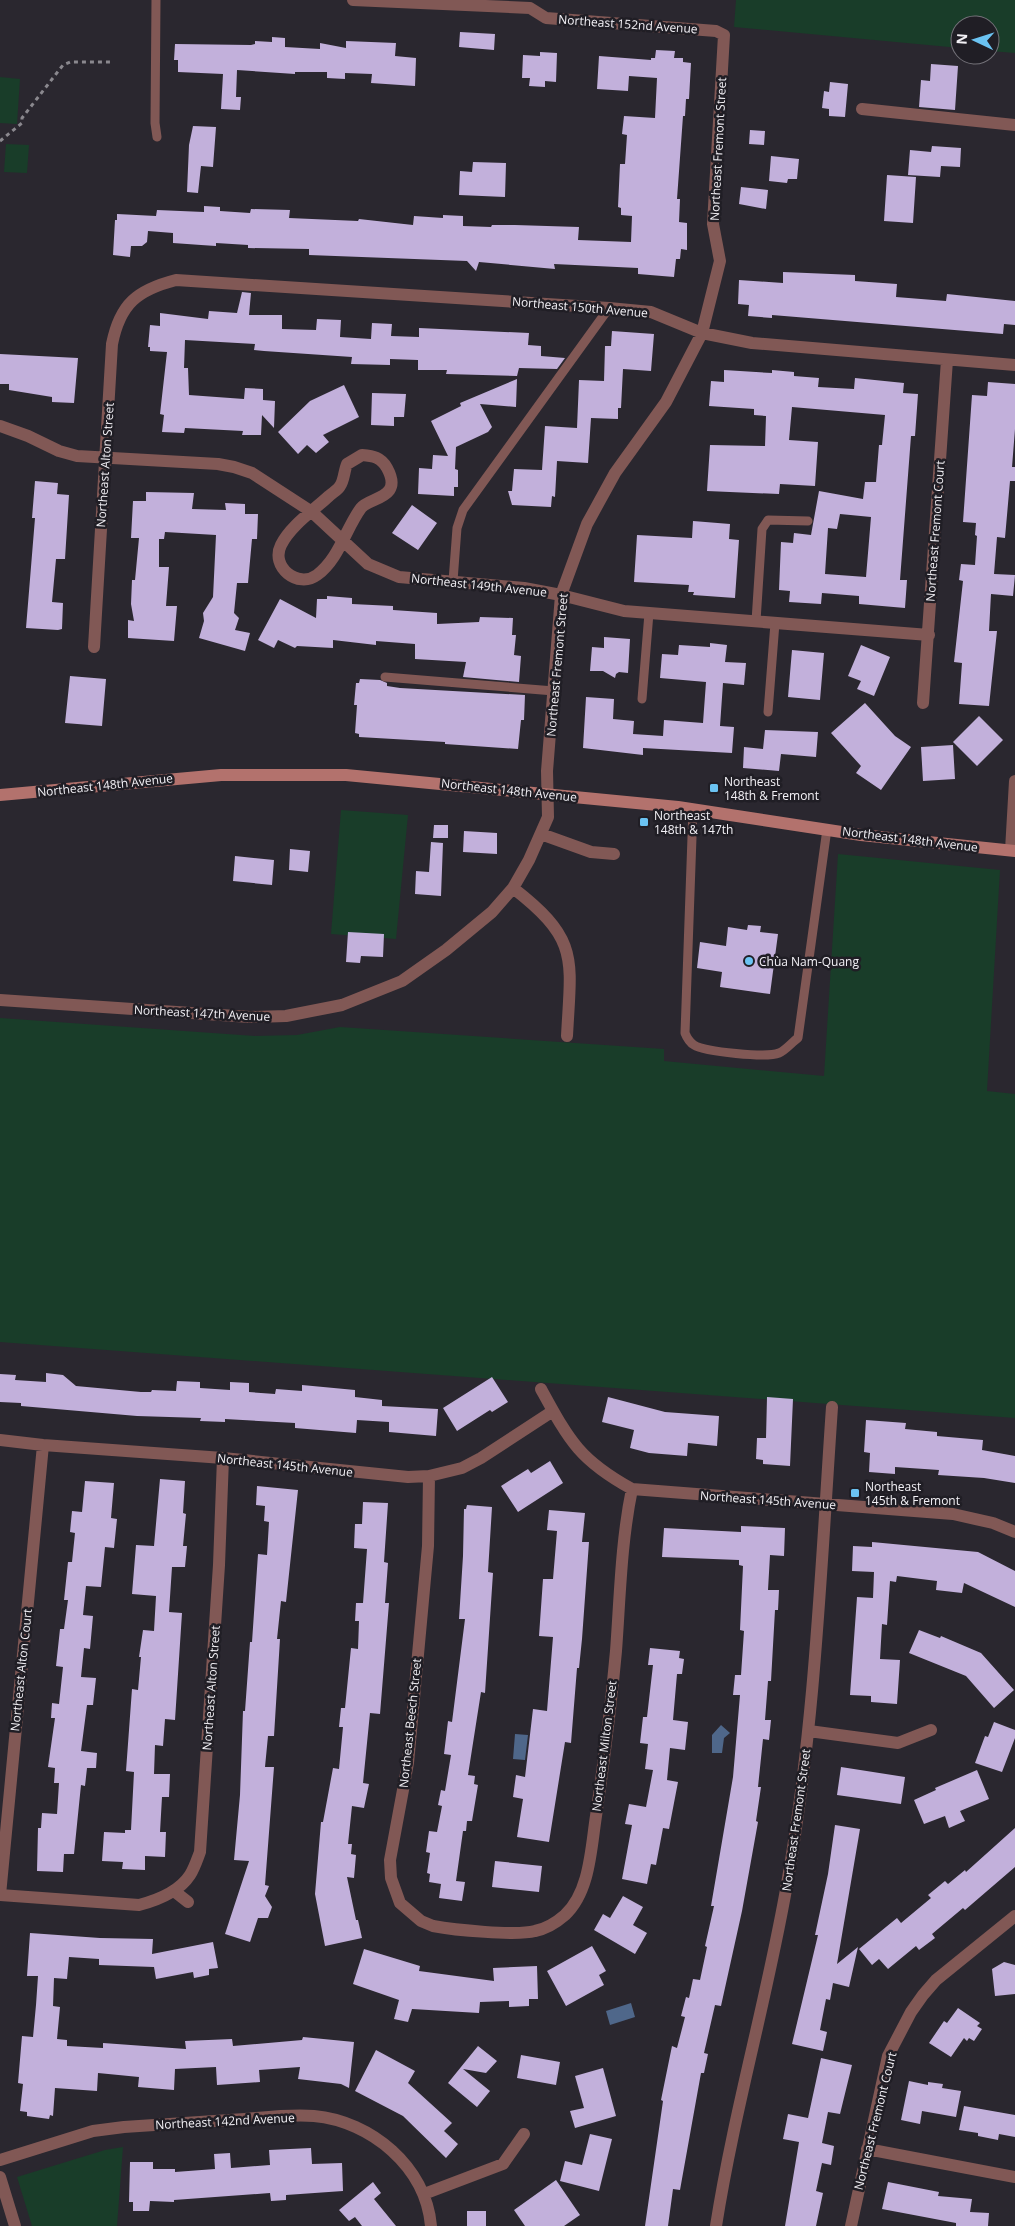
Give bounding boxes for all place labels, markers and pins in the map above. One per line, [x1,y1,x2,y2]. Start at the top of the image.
place label: Northeast 148th & Fremont [724,773,819,804]
marker: Northeast 148th & Fremont [708,782,720,794]
place label: Northeast 148th & 147th [654,807,733,838]
marker: Northeast 148th & 147th [638,816,650,828]
place label: Chùa Nam-Quang [759,953,859,970]
marker: Chùa Nam-Quang [743,955,755,967]
place label: Northeast 145th & Fremont [865,1478,960,1509]
marker: Northeast 145th & Fremont [849,1487,861,1499]

